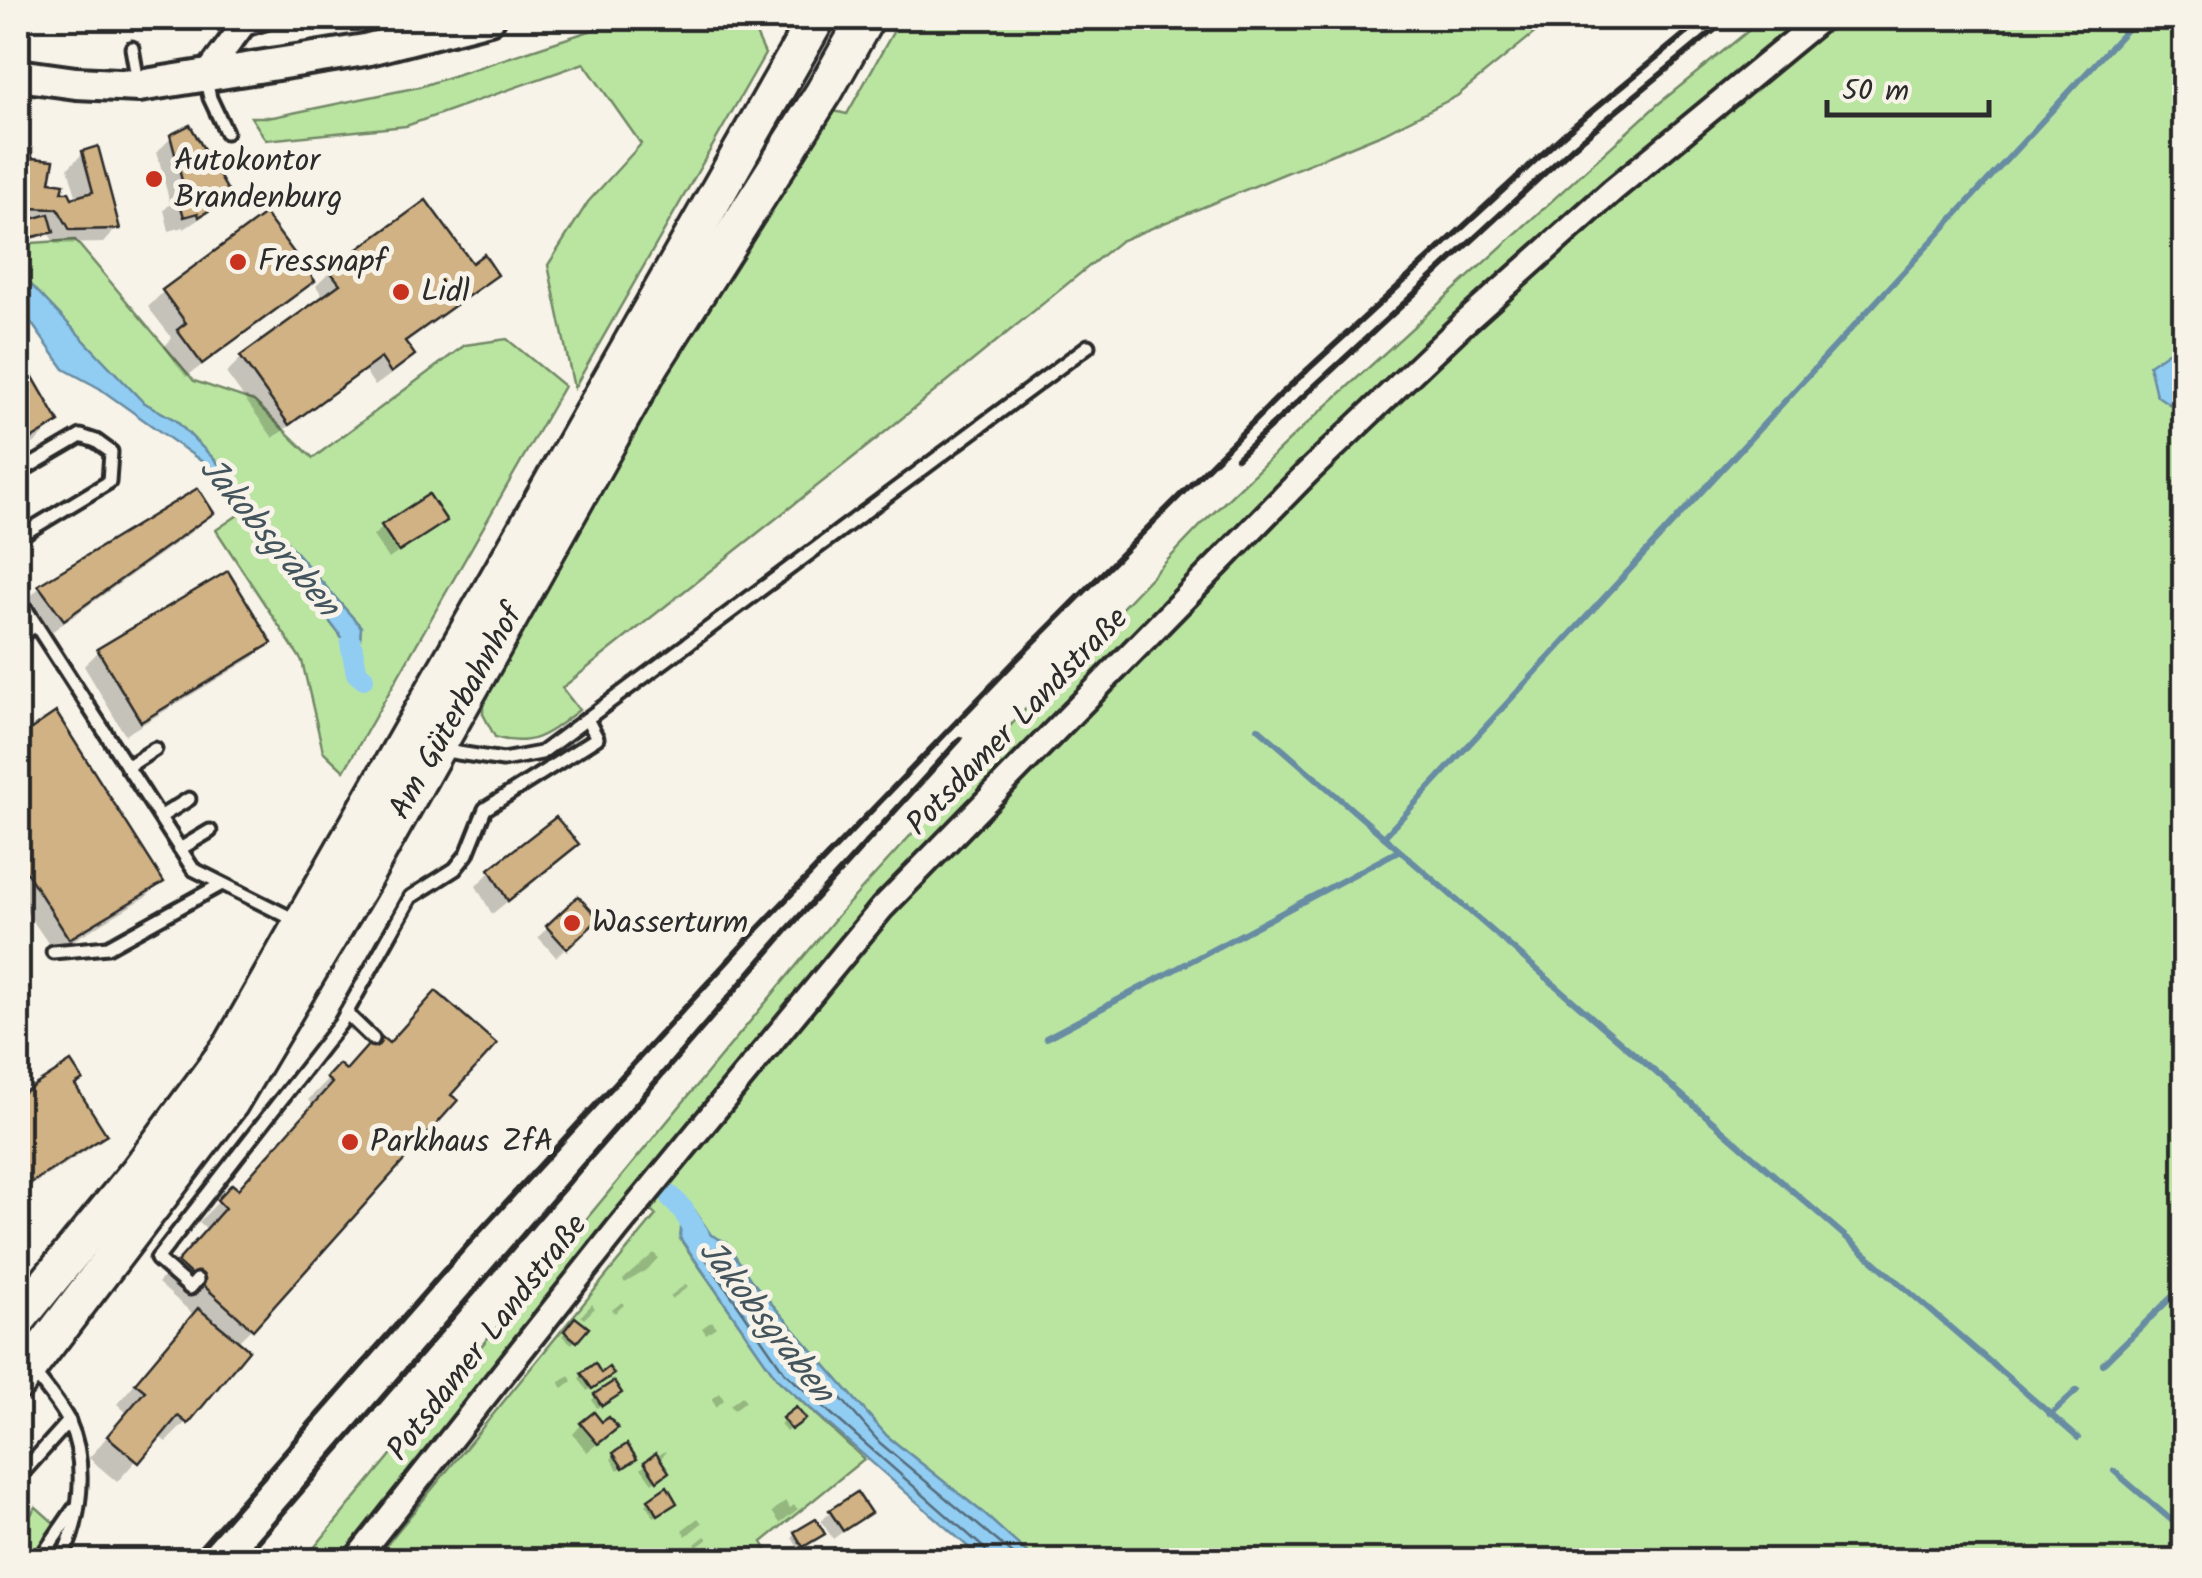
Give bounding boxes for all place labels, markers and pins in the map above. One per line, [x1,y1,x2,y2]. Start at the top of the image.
place label: Autokontor Brandenburg [174,136,342,224]
marker: Autokontor Brandenburg [143,168,165,190]
place label: Fressnapf [258,237,389,288]
marker: Fressnapf [227,251,249,273]
place label: Lidl [421,267,470,318]
marker: Lidl [390,281,412,303]
place label: Wasserturm [592,898,748,949]
marker: Wasserturm [561,912,583,934]
place label: Parkhaus ZfA [370,1117,553,1168]
marker: Parkhaus ZfA [339,1131,361,1153]

